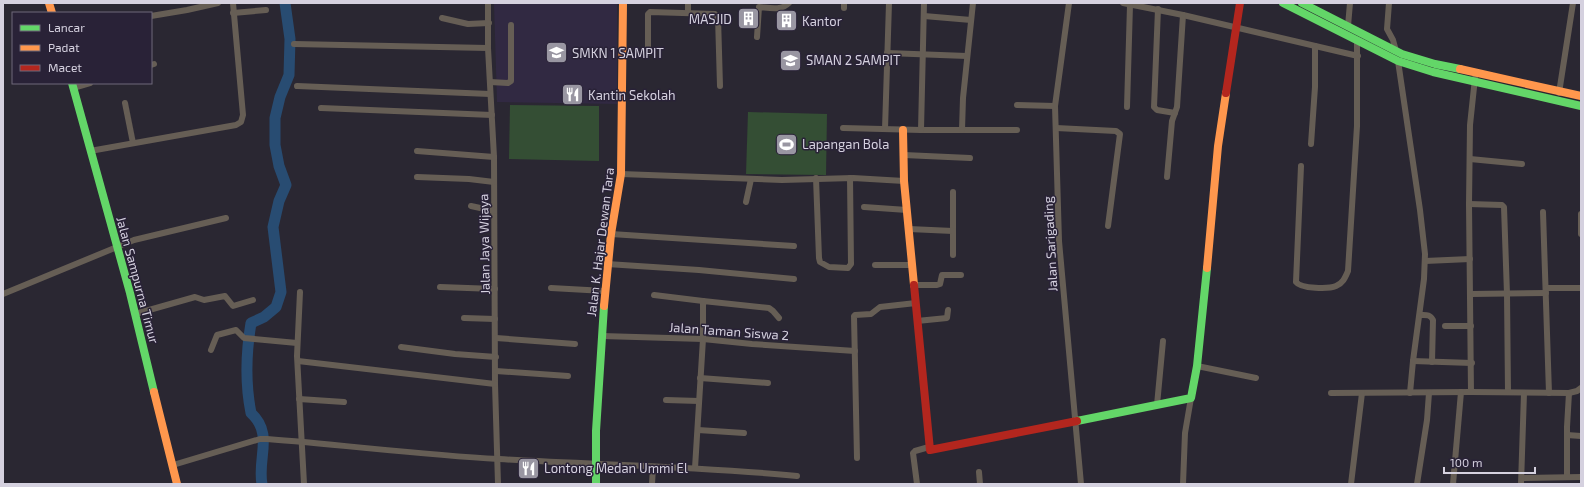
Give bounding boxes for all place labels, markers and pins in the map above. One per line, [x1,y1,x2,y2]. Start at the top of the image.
building icon: MASJID [735,6,761,32]
building icon: Kantor [774,8,800,34]
place label: MASJID [689,11,732,27]
place label: Kantor [802,13,842,29]
school or university icon: SMKN 1 SAMPIT [543,40,569,66]
place label: SMKN 1 SAMPIT [572,45,664,61]
school or university icon: SMAN 2 SAMPIT [777,47,803,73]
place label: SMAN 2 SAMPIT [806,52,901,68]
restaurant icon: Kantin Sekolah [559,82,585,108]
place label: Kantin Sekolah [588,87,676,103]
sports icon: Lapangan Bola [774,131,800,157]
place label: Lapangan Bola [802,136,889,152]
restaurant icon: Lontong Medan Ummi El [516,455,542,481]
place label: Lontong Medan Ummi El [544,460,688,476]

